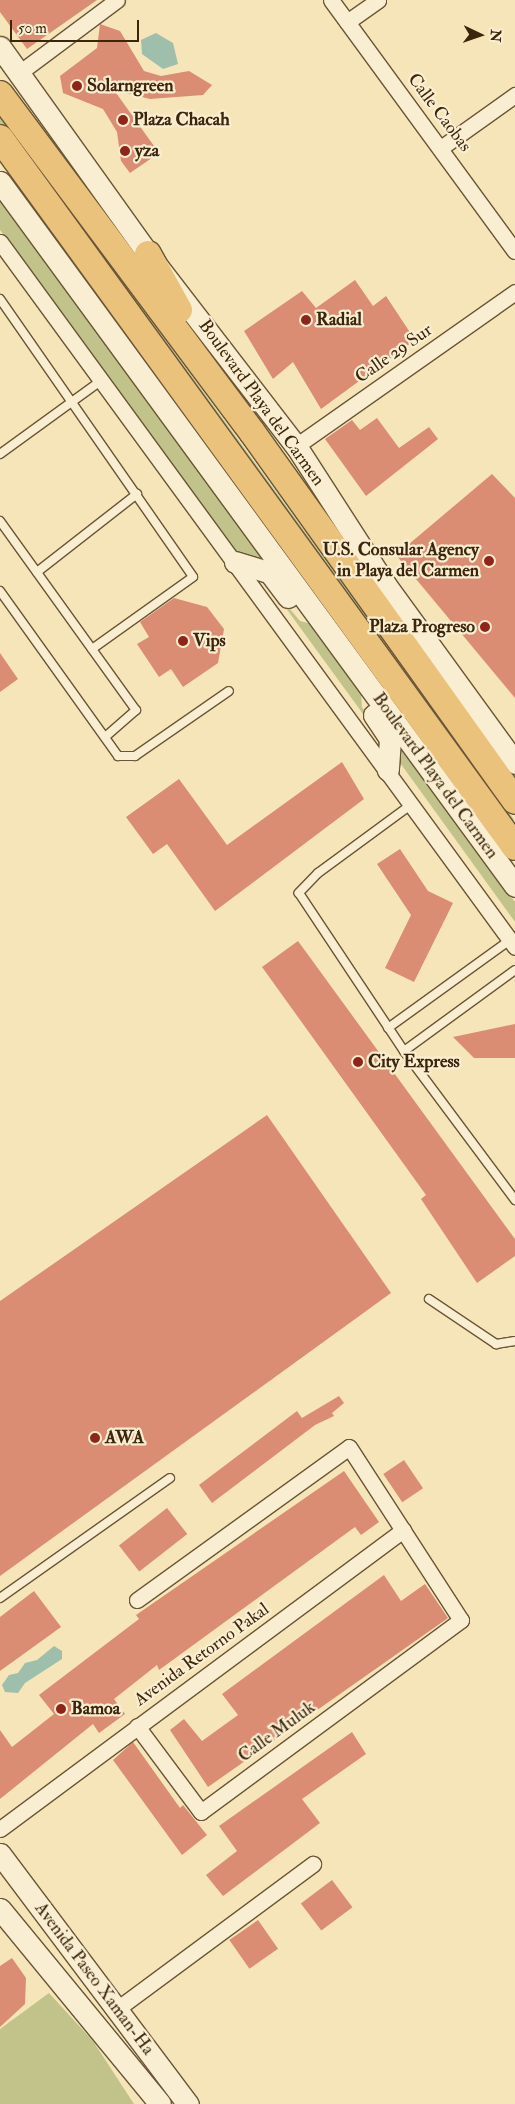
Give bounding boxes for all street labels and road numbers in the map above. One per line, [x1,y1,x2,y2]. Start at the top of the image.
street label: Calle Caobas [403,70,475,156]
street label: Boulevard Playa del Carmen [193,316,329,490]
street label: Calle 29 Sur [351,320,437,388]
street label: Boulevard Playa del Carmen [367,689,503,863]
street label: Avenida Retorno Pakal [130,1599,274,1711]
street label: Calle Muluk [234,1697,320,1767]
street label: Avenida Paseo Xaman-Ha [30,1898,158,2060]

